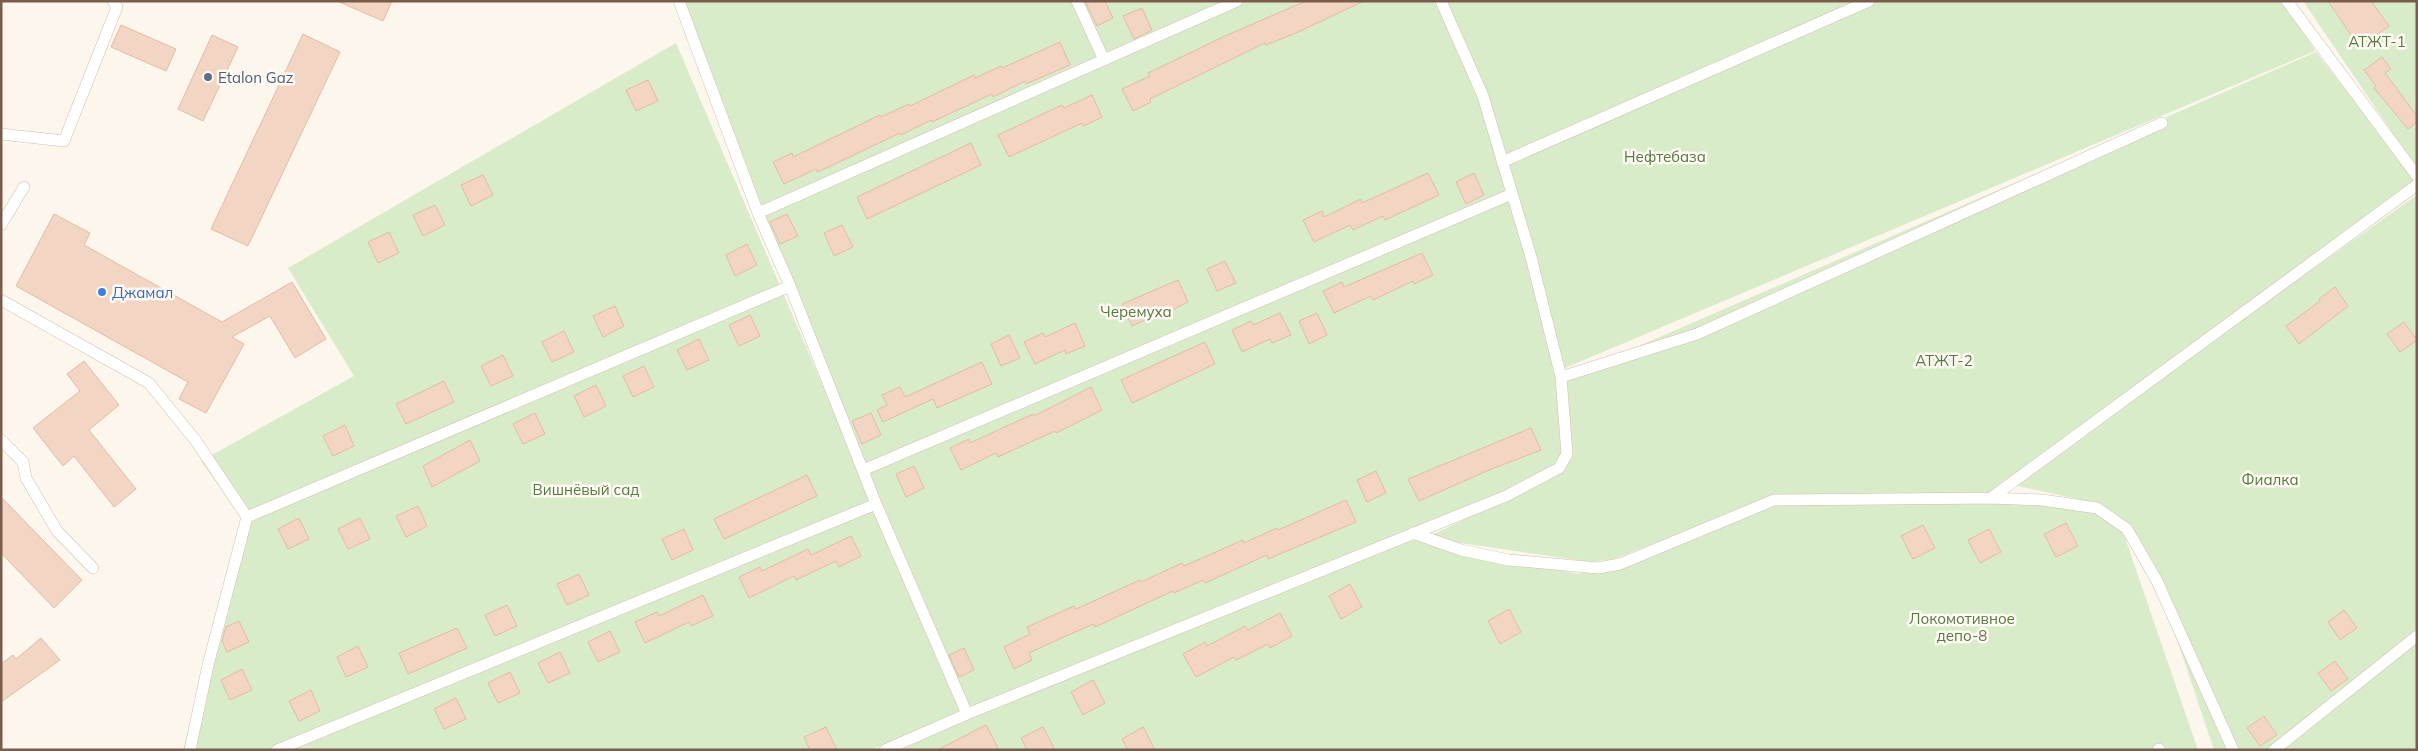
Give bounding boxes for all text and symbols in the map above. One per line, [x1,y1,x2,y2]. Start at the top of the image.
park label: АТЖТ-1 [2348,32,2406,51]
place label: Etalon Gaz [218,68,294,87]
marker: Etalon Gaz [202,71,214,83]
park label: Нефтебаза [1624,147,1706,166]
place label: Джамал [112,283,173,302]
marker: Джамал [96,286,108,298]
park label: Черемуха [1100,302,1172,321]
park label: АТЖТ-2 [1915,351,1973,370]
park label: Фиалка [2241,470,2299,489]
park label: Вишнёвый сад [533,480,639,499]
park label: Локомотивное депо-8 [1909,609,2015,645]

